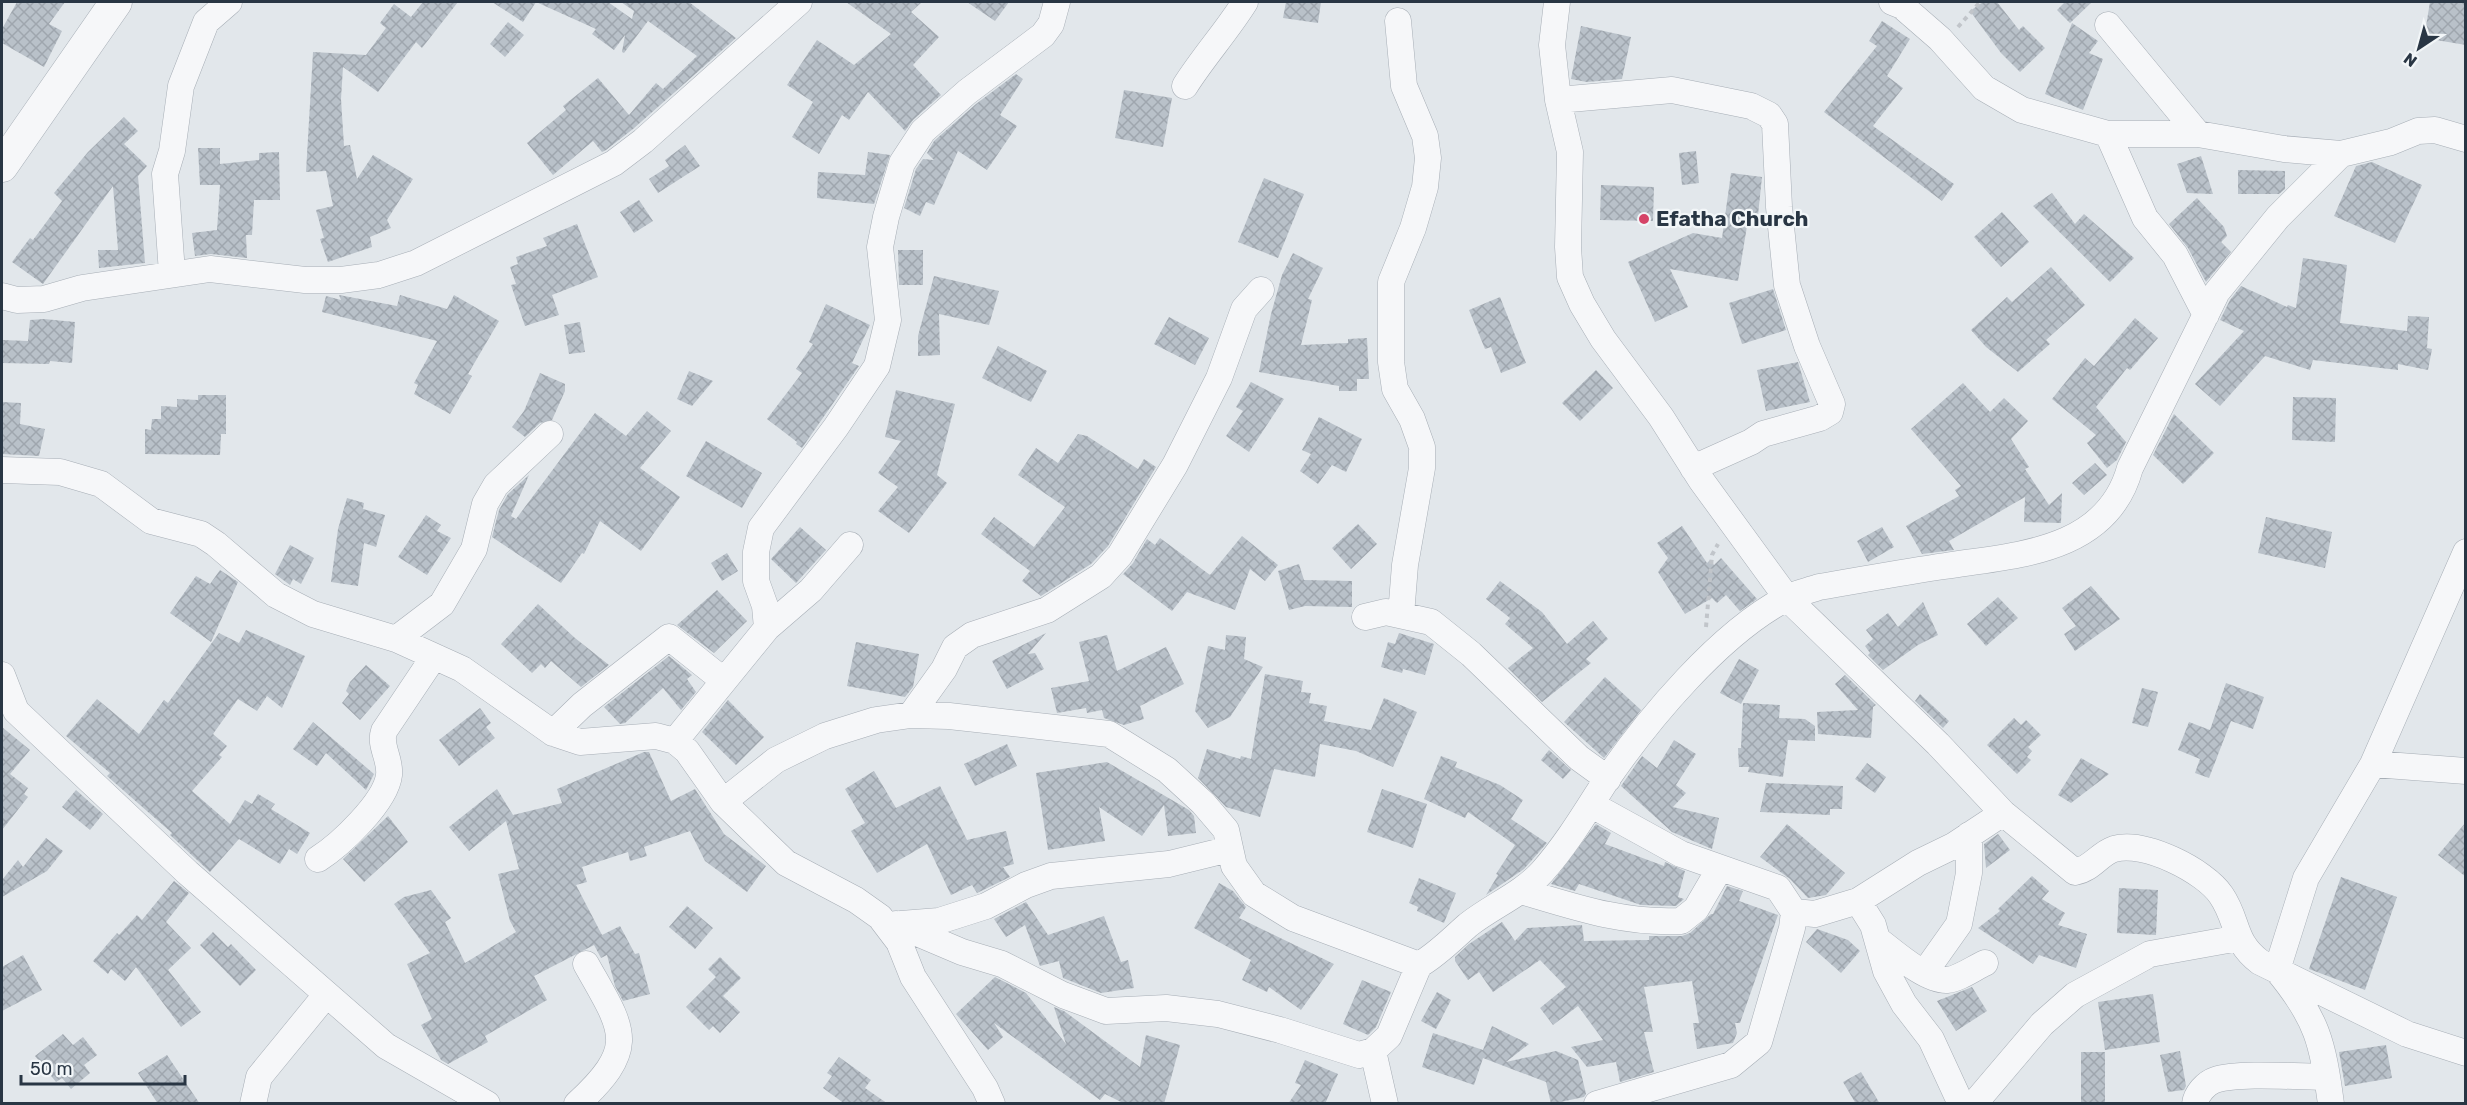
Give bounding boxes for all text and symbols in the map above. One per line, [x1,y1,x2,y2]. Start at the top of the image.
north arrow [2389,18,2449,78]
text: N [2400,49,2421,71]
place label: Efatha Church [1656,206,1808,231]
marker: Efatha Church [1637,212,1651,226]
scale bar [21,1048,184,1086]
text: 50 m [30,1058,73,1080]

